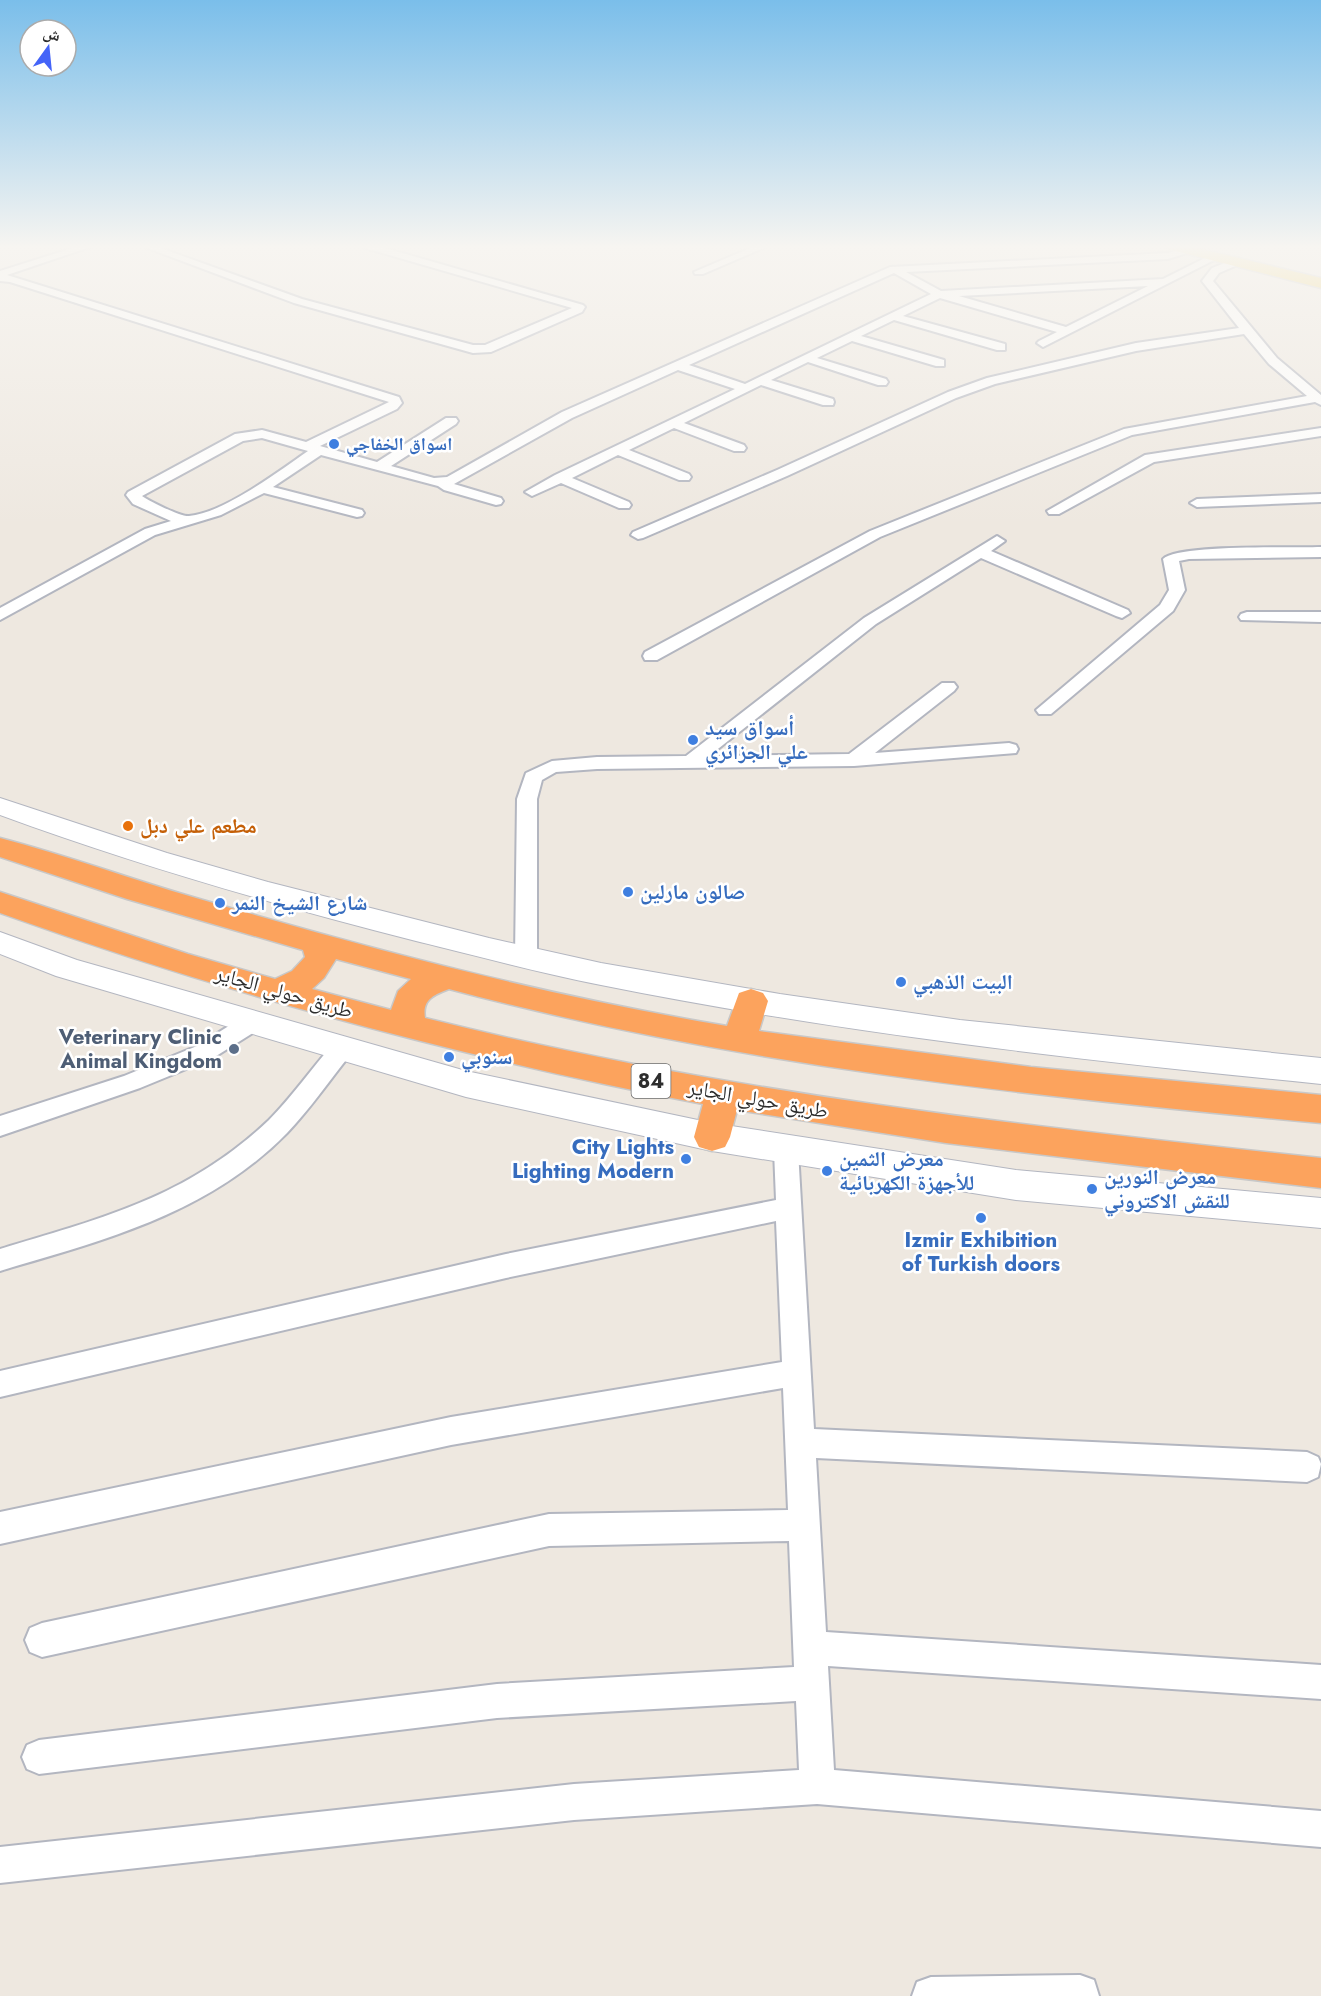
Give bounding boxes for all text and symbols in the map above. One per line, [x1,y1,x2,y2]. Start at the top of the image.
north arrow [18,18,78,78]
text: ش [41,21,63,47]
place label: اسواق الخفاجي [346,431,452,458]
marker: اسواق الخفاجي [327,437,341,451]
place label: أسواق سيد علي الجزائري [705,713,808,768]
marker: أسواق سيد علي الجزائري [686,733,700,747]
place label: مطعم علي دبل [140,811,257,842]
marker: مطعم علي دبل [121,819,135,833]
place label: صالون مارلين [640,877,745,907]
marker: صالون مارلين [621,885,635,899]
place label: شارع الشيخ النمر [231,888,368,918]
marker: شارع الشيخ النمر [213,896,227,910]
street label: طريق حولي الجاير [210,958,356,1027]
place label: البيت الذهبي [913,967,1013,998]
marker: البيت الذهبي [894,975,908,989]
place label: Veterinary Clinic Animal Kingdom [58,1022,222,1076]
marker: Veterinary Clinic Animal Kingdom [227,1042,241,1056]
place label: سنوبي [461,1042,512,1073]
marker: سنوبي [442,1050,456,1064]
road number: 84 [632,1064,670,1098]
street label: طريق حولي الجاير [684,1072,831,1127]
place label: City Lights Lighting Modern [512,1132,674,1186]
place label: معرض الثمين للأجهزة الكهربائية [839,1144,974,1198]
marker: City Lights Lighting Modern [679,1152,693,1166]
place label: معرض النورين للنقش الاكتروني [1104,1162,1230,1217]
marker: معرض الثمين للأجهزة الكهربائية [820,1164,834,1178]
marker: معرض النورين للنقش الاكتروني [1085,1182,1099,1196]
marker: Izmir Exhibition of Turkish doors [974,1211,988,1225]
place label: Izmir Exhibition of Turkish doors [902,1225,1061,1279]

